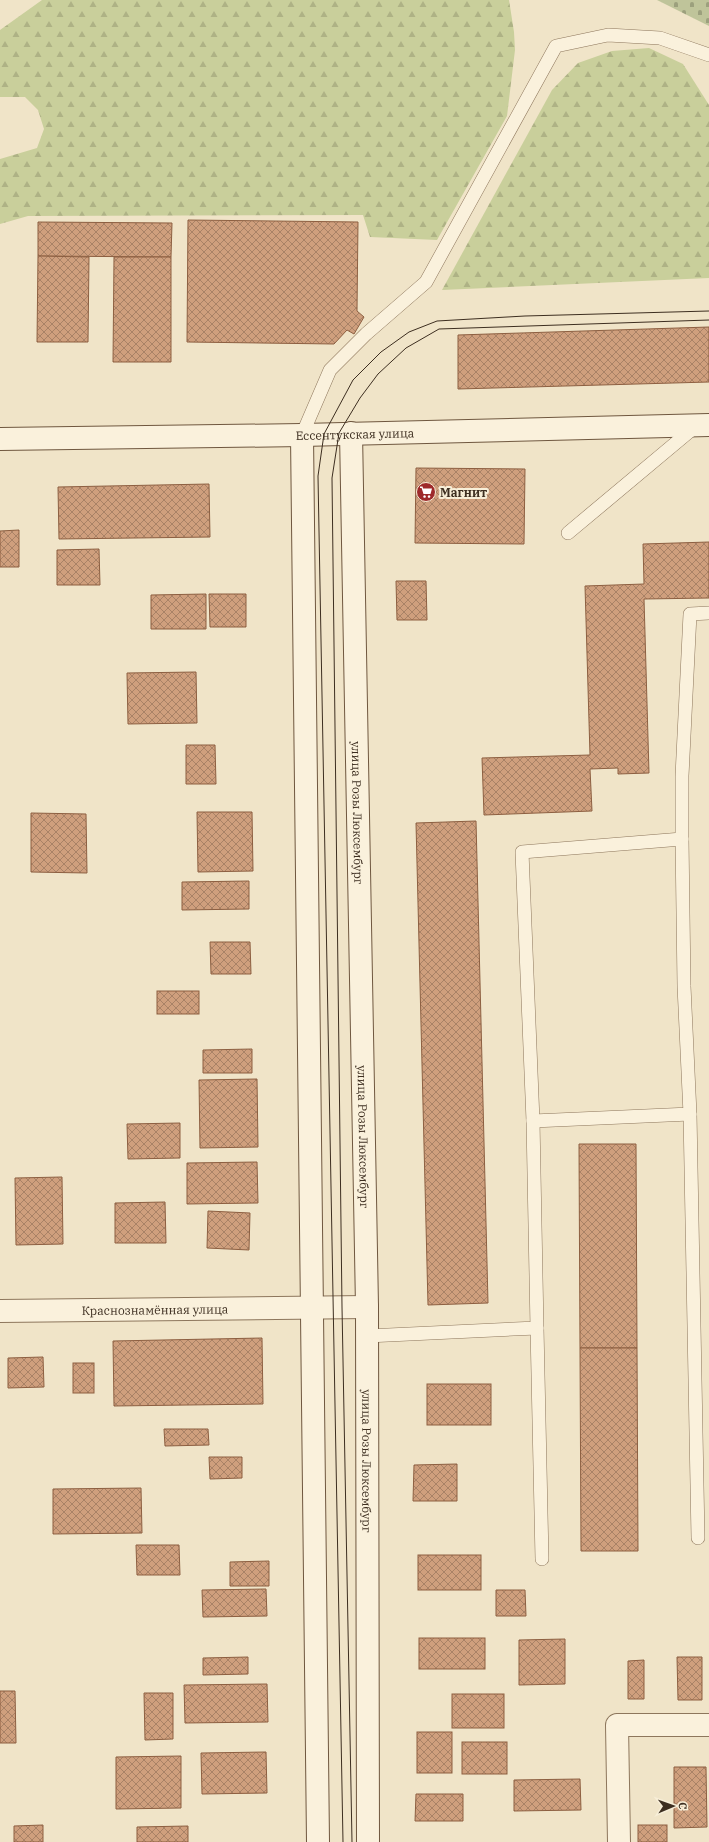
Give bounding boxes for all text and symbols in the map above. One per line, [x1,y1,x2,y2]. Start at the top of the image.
street label: Ессентукская улица [296,425,415,443]
supermarket icon: Магнит [415,481,437,503]
place label: Магнит [440,485,487,500]
street label: улица Розы Люксембург [349,741,367,885]
street label: улица Розы Люксембург [355,1065,373,1209]
street label: Краснознамённая улица [82,1301,229,1318]
street label: улица Розы Люксембург [360,1389,375,1533]
north arrow [653,1786,693,1826]
text: С [676,1802,690,1810]

